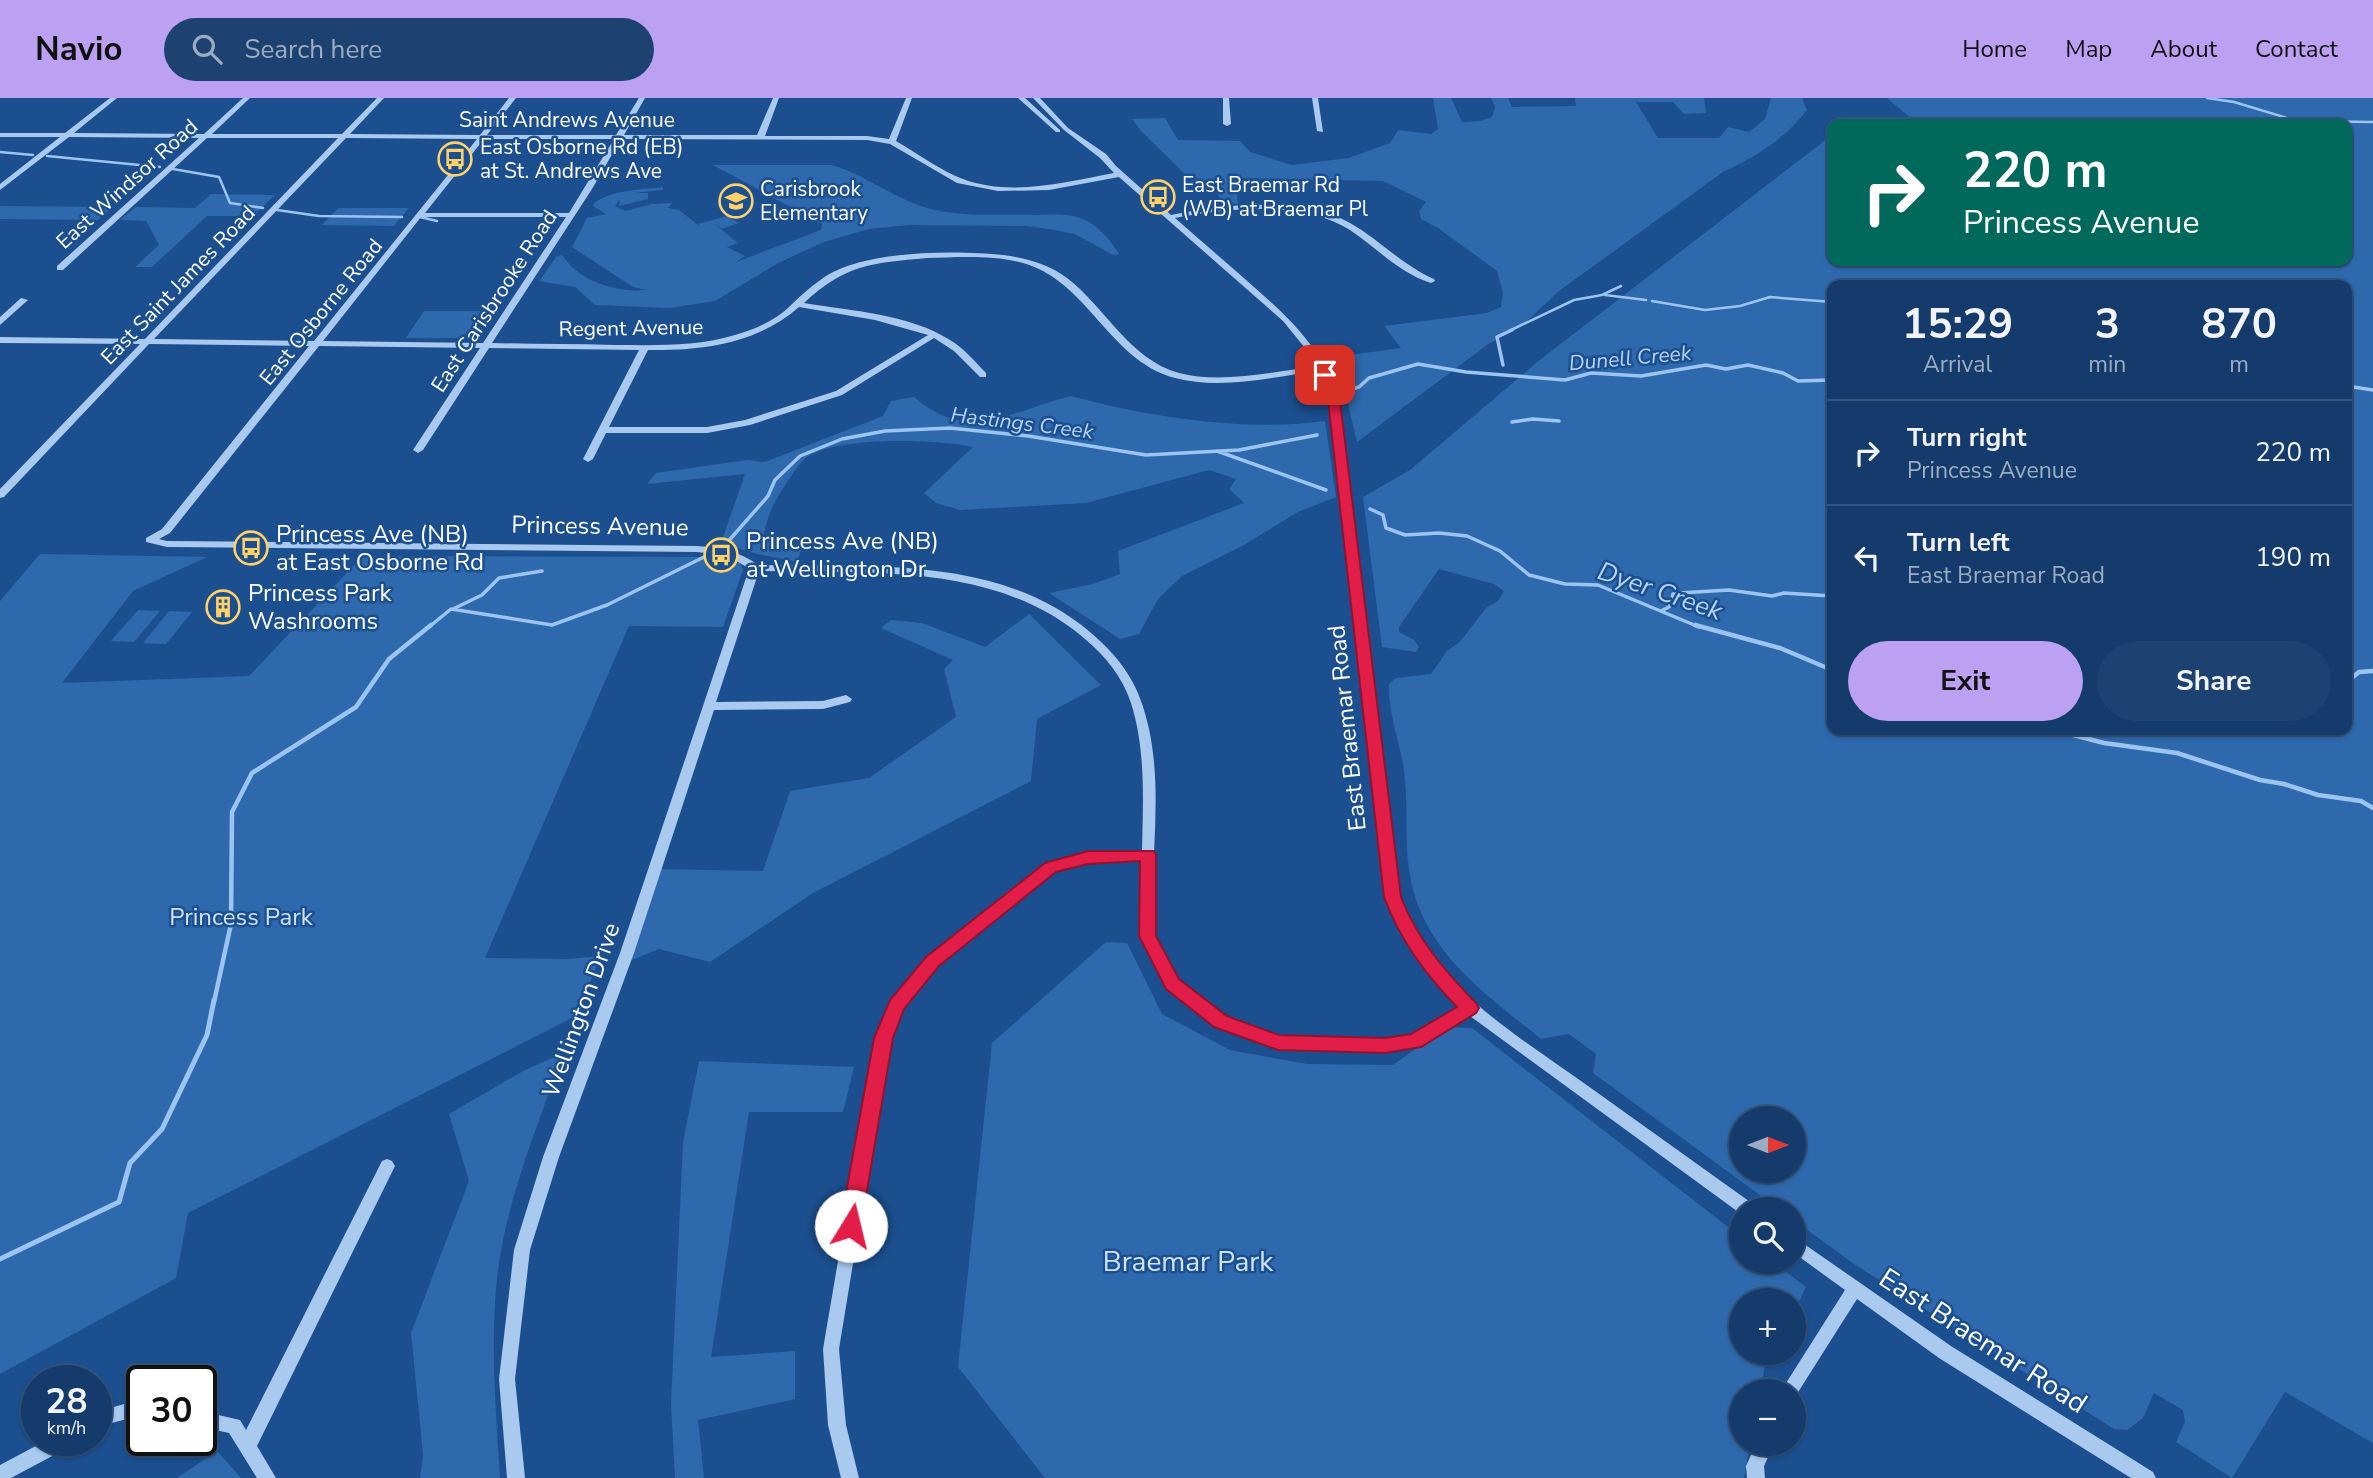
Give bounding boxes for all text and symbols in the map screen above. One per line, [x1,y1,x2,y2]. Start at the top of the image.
search box [164,18,654,81]
text: Navio [35,27,122,72]
icon: search [188,30,226,68]
text: Search here [244,32,382,67]
text: Home [1962,33,2027,65]
text: Map [2065,33,2112,65]
text: About [2150,33,2217,65]
text: Contact [2255,33,2338,65]
street label: Saint Andrews Avenue [459,106,675,134]
street label: East Windsor Road [50,113,204,255]
place label: East Osborne Rd (EB) at St. Andrews Ave [480,133,683,185]
text: 220 m [1963,137,2107,204]
bus stop icon: East Osborne Rd (EB) at St. Andrews Ave [436,140,474,178]
icon: right [1848,147,1939,238]
place label: East Braemar Rd (WB) at Braemar Pl [1182,171,1369,223]
place label: Carisbrook Elementary [760,175,868,227]
bus stop icon: East Braemar Rd (WB) at Braemar Pl [1139,178,1177,216]
school or university icon: Carisbrook Elementary [717,182,755,220]
street label: East Saint James Road [95,199,261,371]
text: Princess Avenue [1963,201,2199,244]
street label: East Carisbrooke Road [425,204,563,398]
street label: East Osborne Road [253,233,389,391]
text: 15:29 [1902,296,2013,353]
text: 3 [2095,296,2120,353]
text: 870 [2201,296,2277,353]
street label: Regent Avenue [558,313,704,343]
water label: Dunell Creek [1568,339,1693,377]
pin [1295,345,1355,405]
text: Arrival [1923,349,1992,380]
text: min [2088,349,2126,380]
text: m [2229,349,2249,380]
icon: arrive [1306,356,1344,394]
water label: Hastings Creek [949,400,1095,446]
text: Turn right [1907,420,2026,455]
icon: right [1848,434,1886,472]
text: 220 m [2255,435,2331,470]
text: Princess Avenue [1907,455,2077,486]
street label: Princess Avenue [511,508,689,544]
place label: Princess Ave (NB) at East Osborne Rd [276,518,484,578]
place label: Princess Ave (NB) at Wellington Dr [746,525,939,585]
text: Turn left [1907,525,2010,560]
bus stop icon: Princess Ave (NB) at East Osborne Rd [232,529,270,567]
bus stop icon: Princess Ave (NB) at Wellington Dr [702,536,740,574]
icon: left [1848,539,1886,577]
text: 190 m [2255,540,2331,575]
water label: Dyer Creek [1593,553,1728,629]
text: East Braemar Road [1907,560,2105,591]
place label: Princess Park Washrooms [248,577,393,637]
building icon: Princess Park Washrooms [204,588,242,626]
street label: East Braemar Road [1320,624,1374,832]
button: Exit [1848,641,2083,721]
button: Share [2097,641,2331,721]
park label: Princess Park [169,901,314,933]
street label: Wellington Drive [535,918,627,1102]
north arrow [1729,1106,1806,1183]
map controls [1729,1106,1806,1456]
position arrow [814,1189,888,1263]
button: search [1729,1197,1806,1274]
park label: Braemar Park [1103,1243,1274,1281]
street label: East Braemar Road [1872,1259,2094,1423]
button: + [1729,1288,1806,1365]
speed limit sign: 30 [126,1365,217,1456]
text: 28 [45,1378,88,1425]
button: − [1729,1379,1806,1456]
text: km/h [47,1416,86,1440]

